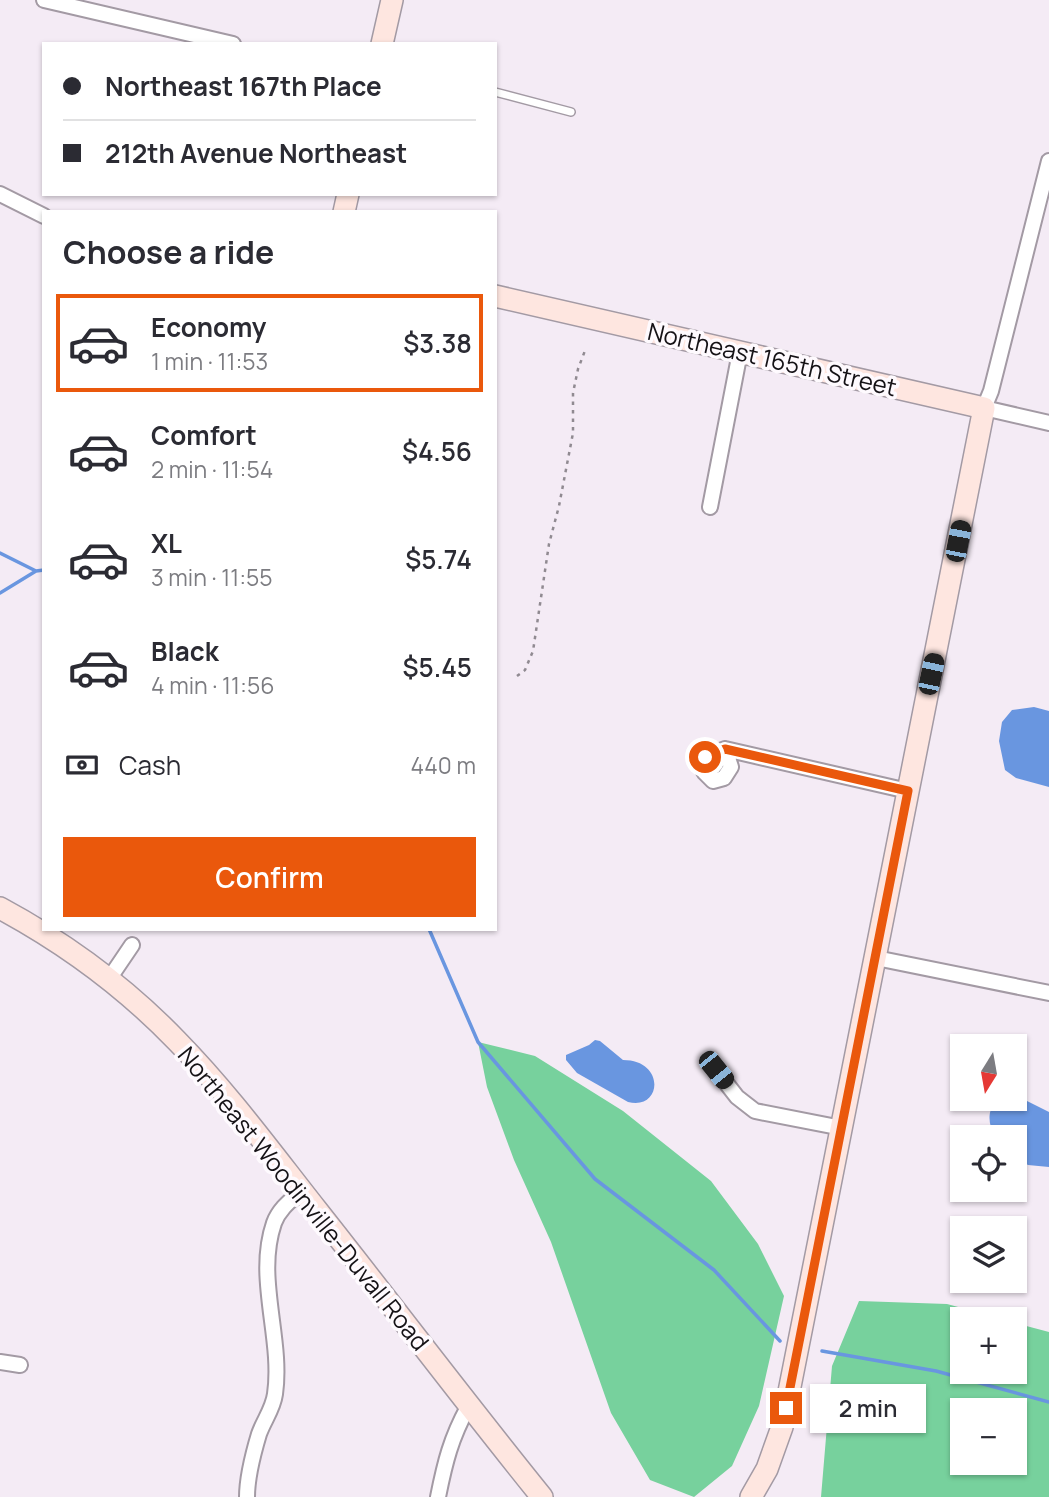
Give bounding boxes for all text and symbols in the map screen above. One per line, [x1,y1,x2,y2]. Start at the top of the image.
text: Northeast 167th Place [105,68,382,104]
text: 212th Avenue Northeast [105,135,407,171]
text: Choose a ride [63,230,274,274]
text: Economy [151,309,266,345]
icon: car [67,312,130,375]
street label: Northeast 165th Street [645,314,900,403]
text: $3.38 [403,325,472,361]
text: 1 min · 11:53 [151,345,268,377]
text: Comfort [151,417,257,453]
icon: car [67,420,130,483]
text: $4.56 [402,433,472,469]
text: 2 min · 11:54 [151,453,273,485]
car [944,518,973,564]
text: XL [151,525,182,561]
icon: car [67,528,130,591]
text: $5.74 [405,541,472,577]
text: 3 min · 11:55 [151,561,273,593]
text: Black [151,633,219,669]
icon: car [67,636,130,699]
text: $5.45 [403,649,472,685]
car [917,651,946,697]
text: 4 min · 11:56 [151,669,274,701]
route start [689,741,721,773]
icon: cash [63,746,101,784]
text: Cash [119,747,181,783]
text: 440 m [411,749,476,781]
button: Confirm [63,837,476,917]
north arrow [950,1034,1027,1111]
map controls [950,1034,1027,1475]
street label: Northeast Woodinville-Duvall Road [171,1039,437,1357]
car [695,1047,738,1093]
button: locate [950,1125,1027,1202]
button: layers [950,1216,1027,1293]
button: + [950,1307,1027,1384]
callout: 2 min [810,1384,926,1432]
route end [770,1392,802,1424]
text: 2 min [839,1392,897,1424]
button: − [950,1398,1027,1475]

